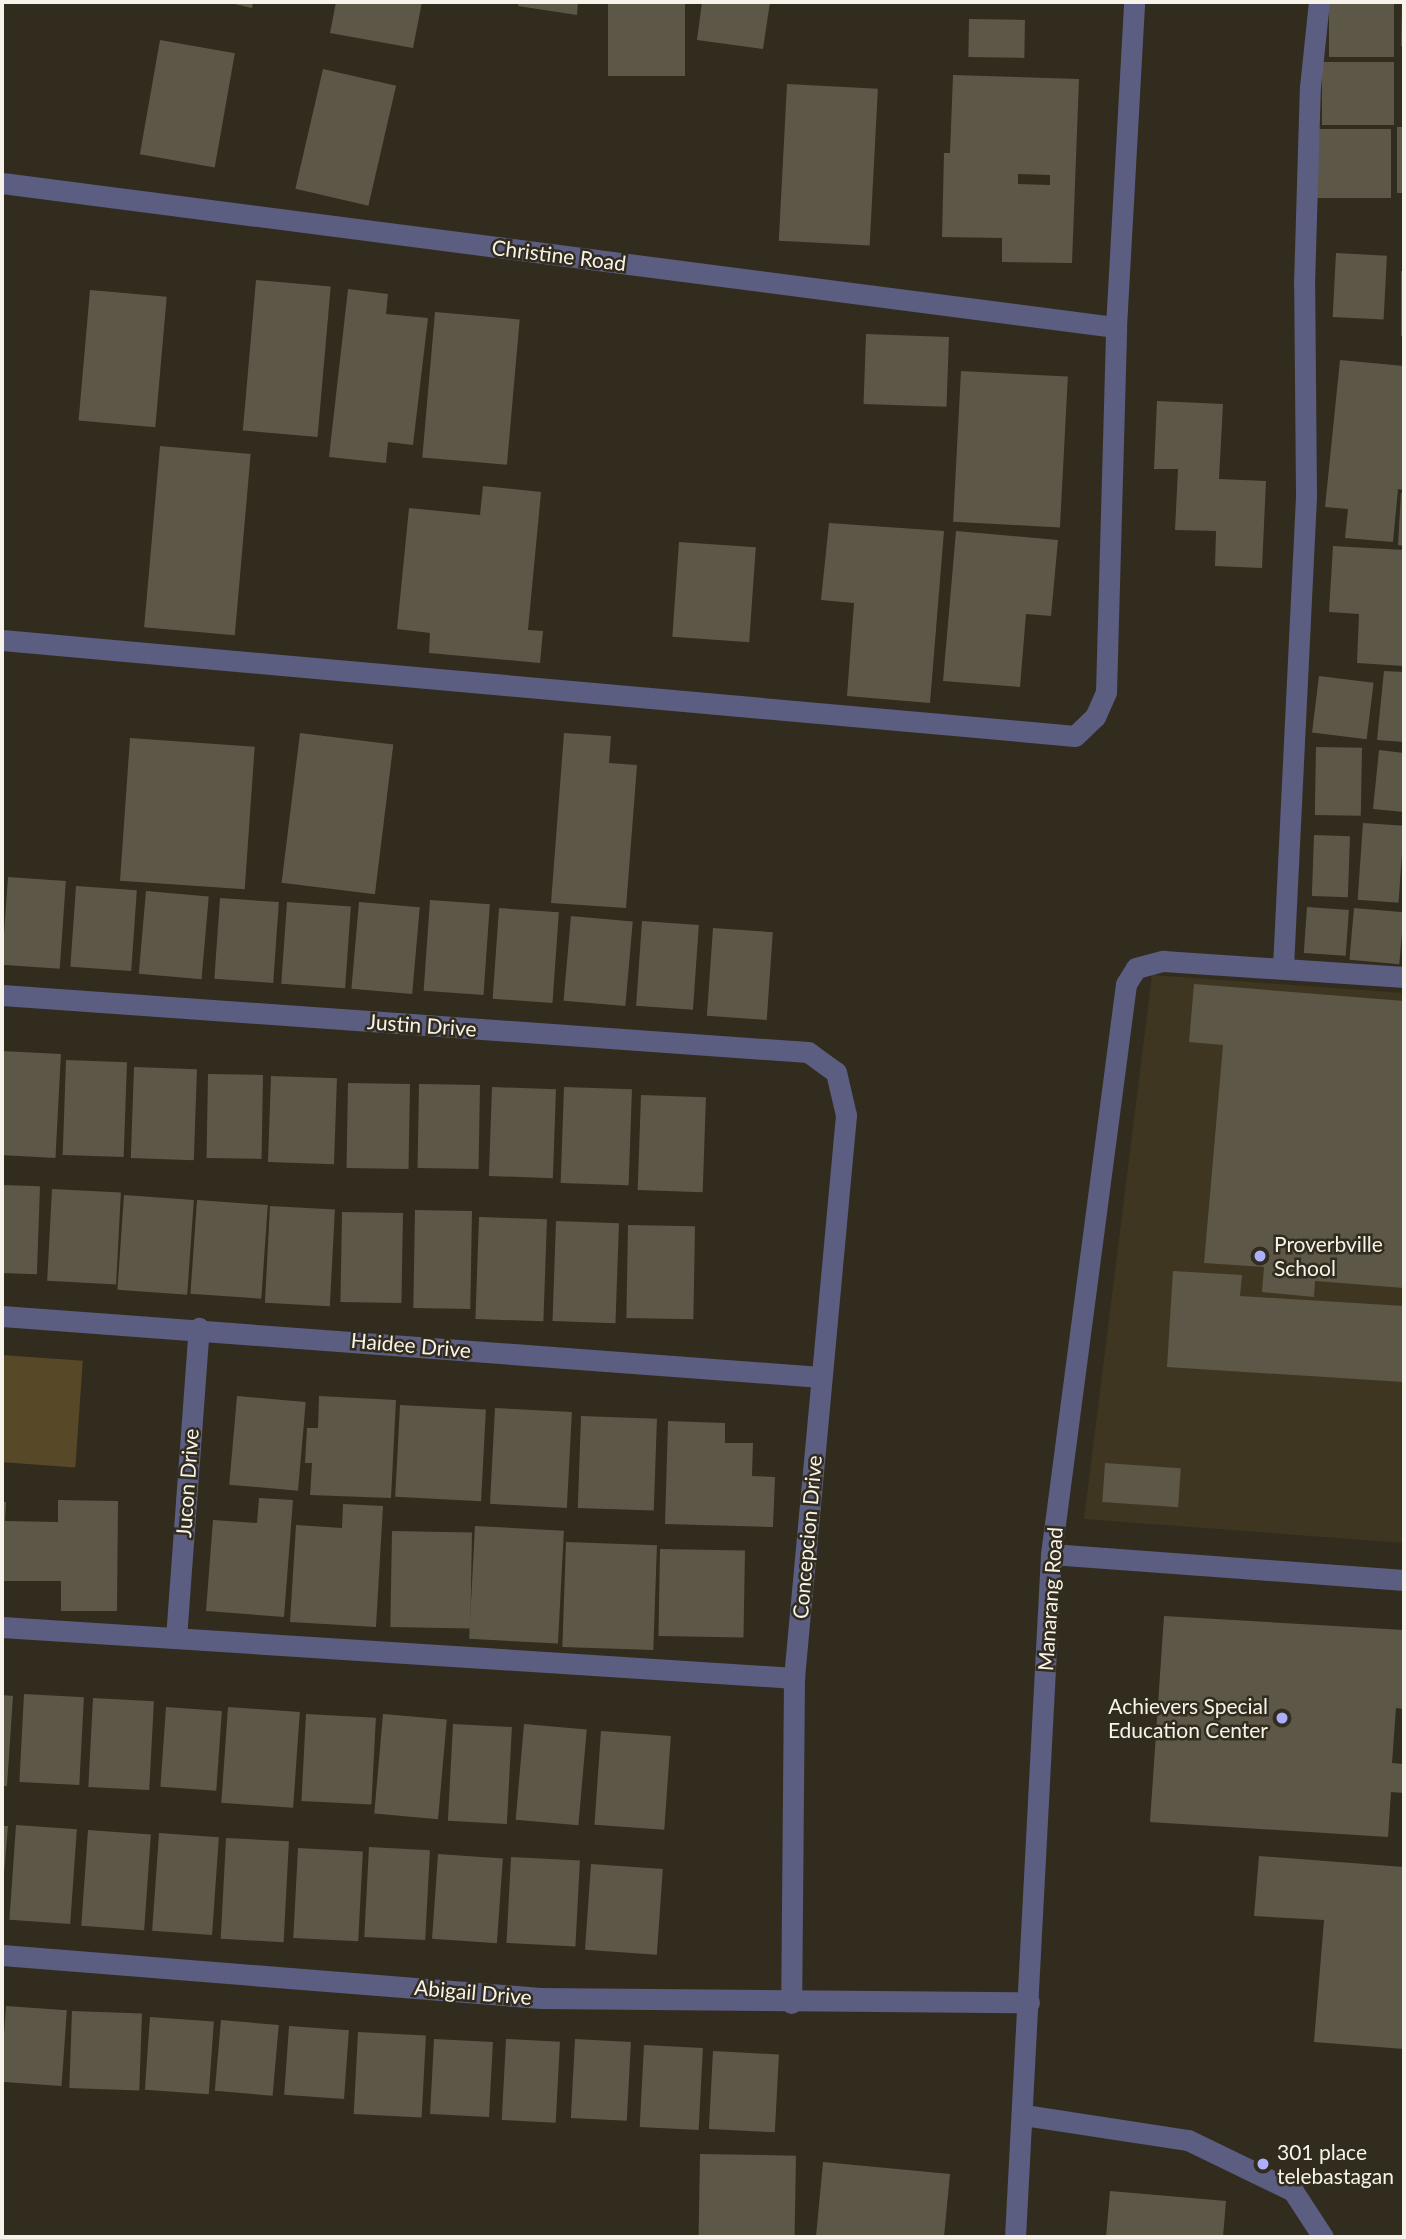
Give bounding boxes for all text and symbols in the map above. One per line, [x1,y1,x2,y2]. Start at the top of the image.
street label: Christine Road [490,234,628,276]
street label: Justin Drive [367,1009,477,1041]
place label: Proverbville School [1274,1231,1383,1281]
marker: Proverbville School [1252,1248,1268,1264]
street label: Haidee Drive [350,1327,472,1363]
street label: Jucon Drive [171,1428,203,1538]
street label: Concepcion Drive [787,1454,827,1620]
street label: Manarang Road [1032,1526,1068,1672]
place label: Achievers Special Education Center [1108,1693,1268,1743]
marker: Achievers Special Education Center [1274,1710,1290,1726]
street label: Abigail Drive [413,1974,533,2010]
place label: 301 place telebastagan [1277,2139,1394,2189]
marker: 301 place telebastagan [1255,2156,1271,2172]

